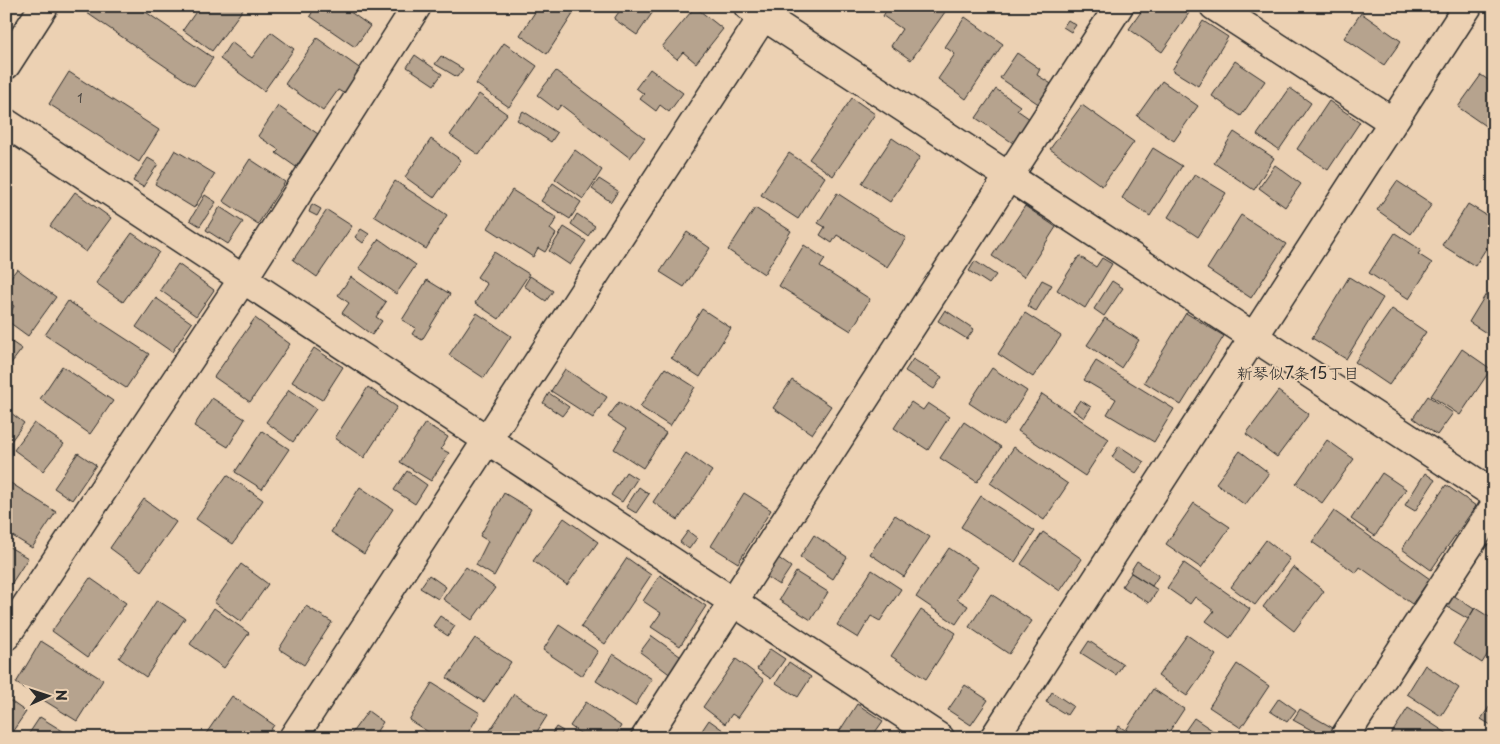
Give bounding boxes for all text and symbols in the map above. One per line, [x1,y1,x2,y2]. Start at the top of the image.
house number: 1 [77,89,83,107]
district label: 新琴似7条15丁目 [1237,360,1359,384]
north arrow [22,672,72,722]
text: N [51,689,72,701]

